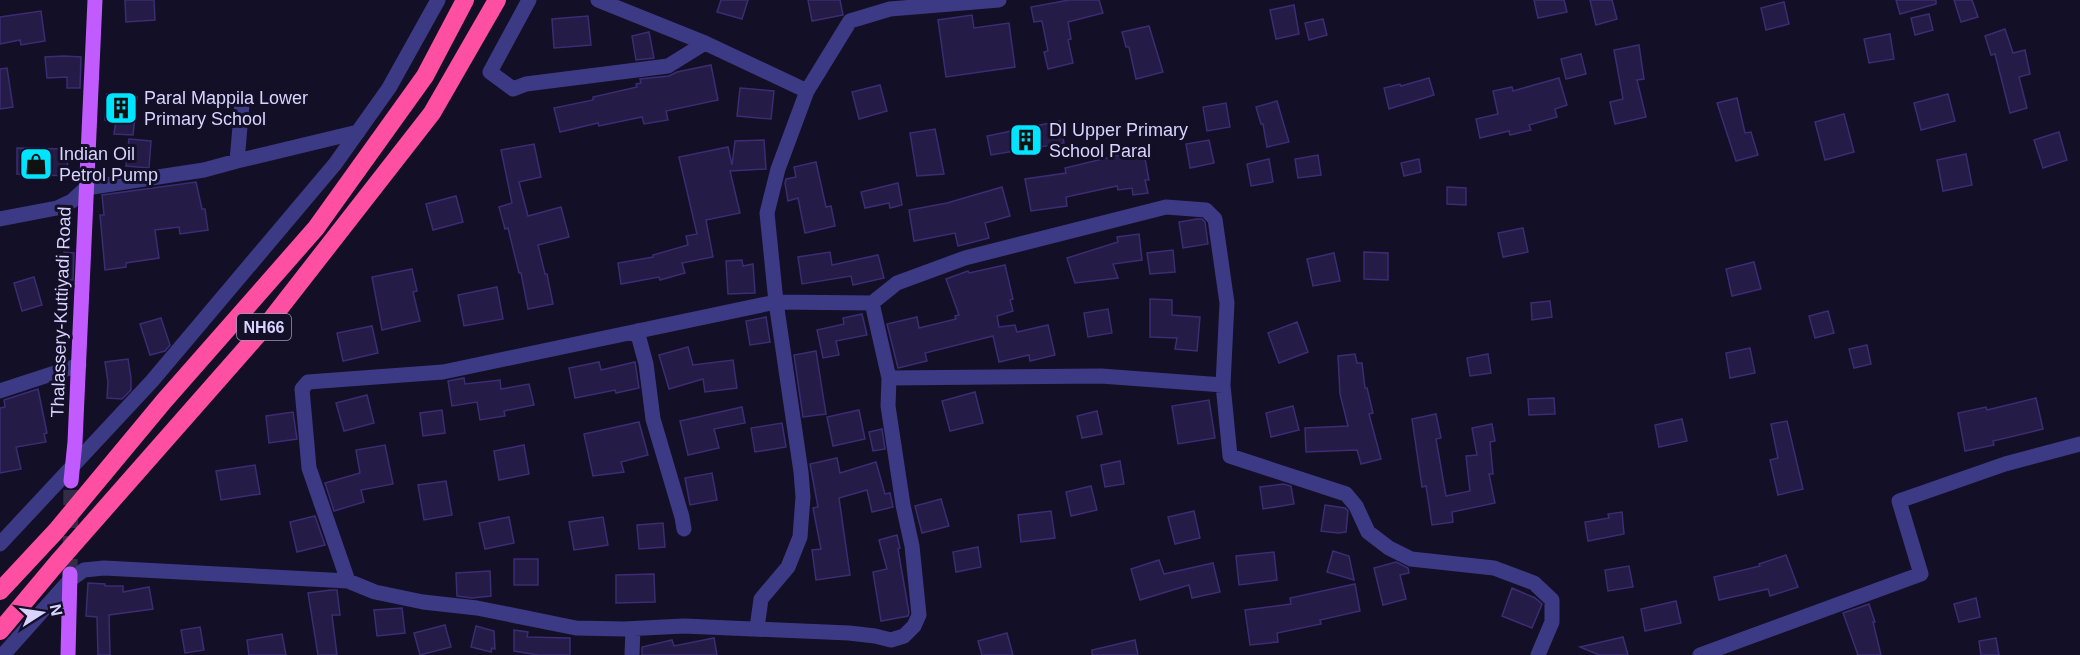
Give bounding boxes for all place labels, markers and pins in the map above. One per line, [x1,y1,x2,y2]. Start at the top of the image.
place label: Paral Mappila Lower Primary School [144,88,308,129]
building icon: Paral Mappila Lower Primary School [103,90,139,126]
place label: DI Upper Primary School Paral [1049,120,1188,161]
building icon: DI Upper Primary School Paral [1008,122,1044,158]
place label: Indian Oil Petrol Pump [59,144,158,185]
shop icon: Indian Oil Petrol Pump [18,146,54,182]

